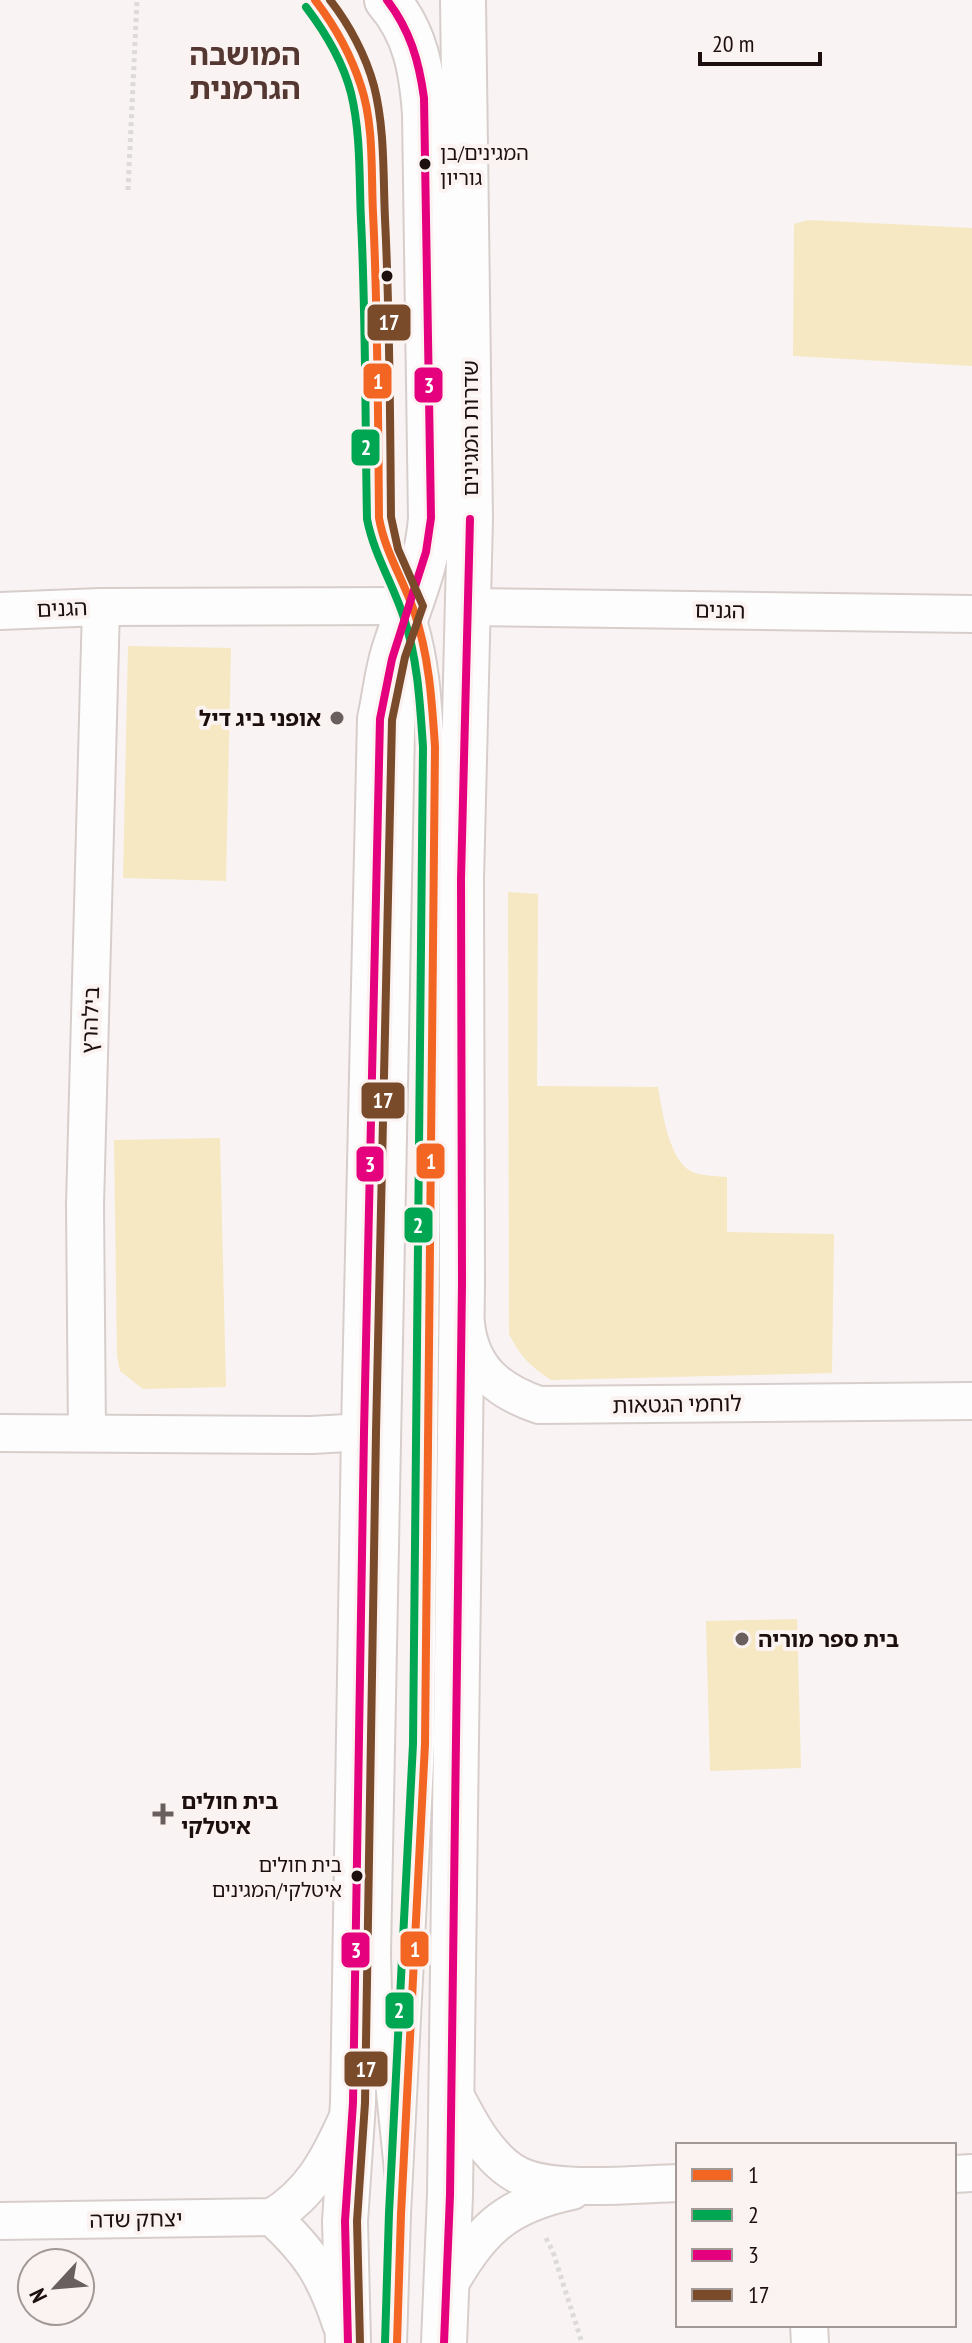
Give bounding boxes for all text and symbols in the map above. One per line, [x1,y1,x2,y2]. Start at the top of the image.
scale bar [700,16,820,66]
text: 20 m [712,28,754,59]
district label: המושבה הגרמנית [189,34,301,107]
place label: המגינים/בן גוריון [440,140,529,191]
marker: המגינים/בן גוריון [417,156,433,172]
unlabelled marker [379,268,395,284]
line badge: 17 [366,303,412,342]
text: 17 [378,308,400,336]
street label: שדרות המגינים [456,360,484,496]
line badge: 1 [362,362,393,400]
line badge: 3 [413,366,444,404]
text: 1 [373,367,383,395]
text: 3 [424,371,434,399]
line badge: 2 [350,428,381,467]
text: 2 [361,433,371,461]
street label: הגנים [36,593,88,623]
street label: הגנים [694,596,746,624]
place label: אופני ביג דיל [199,704,321,732]
marker: אופני ביג דיל [328,709,346,727]
street label: בילהרץ [75,986,105,1054]
line badge: 17 [360,1081,406,1120]
text: 17 [372,1086,394,1114]
line badge: 1 [415,1142,446,1180]
line badge: 3 [355,1145,385,1183]
text: 1 [426,1147,436,1175]
text: 3 [365,1150,375,1178]
line badge: 2 [403,1206,434,1244]
text: 2 [413,1211,423,1239]
street label: לוחמי הגטאות [612,1389,742,1419]
place label: בית ספר מוריה [758,1625,899,1653]
marker: בית ספר מוריה [733,1630,751,1648]
place label: בית חולים איטלקי [181,1787,278,1840]
marker: בית חולים איטלקי [152,1803,174,1825]
place label: בית חולים איטלקי/המגינים [212,1852,342,1903]
marker: בית חולים איטלקי/המגינים [349,1868,365,1884]
line badge: 1 [399,1930,430,1968]
line badge: 3 [340,1931,371,1969]
text: 1 [410,1935,420,1963]
text: 3 [351,1936,361,1964]
line badge: 2 [384,1991,415,2030]
text: 2 [394,1996,404,2024]
line badge: 17 [343,2050,389,2088]
text: 17 [355,2055,377,2083]
legend [676,2143,956,2327]
text: 1 [748,2159,759,2190]
text: 2 [748,2199,759,2230]
street label: יצחק שדה [89,2204,183,2234]
text: 3 [748,2239,759,2270]
north arrow [16,2247,96,2327]
text: 17 [748,2279,770,2310]
text: N [23,2284,53,2307]

